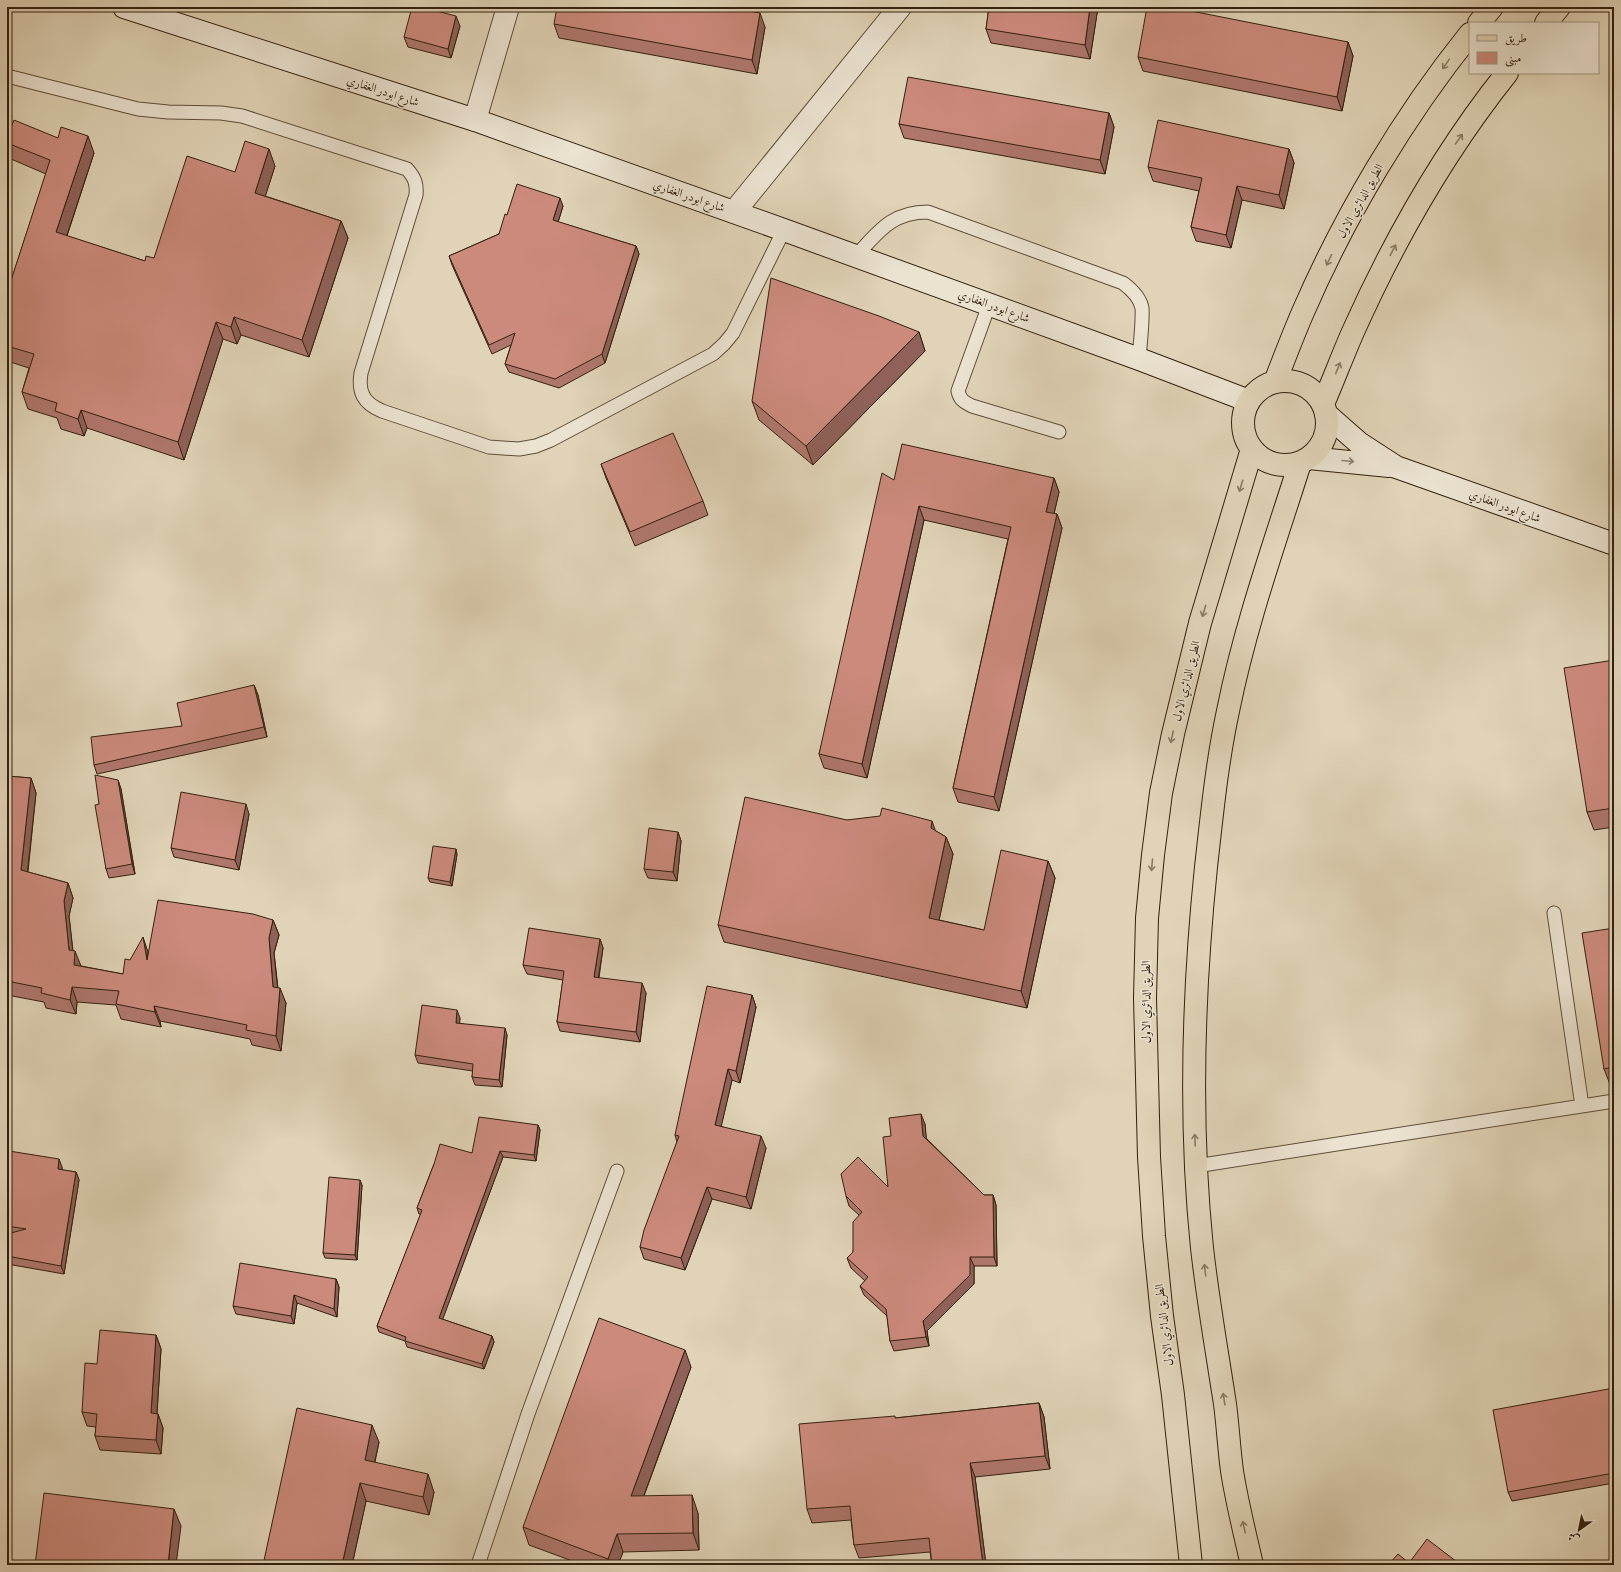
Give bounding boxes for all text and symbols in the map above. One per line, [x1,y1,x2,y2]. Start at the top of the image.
legend [1469,22,1599,74]
text: طريق [1505,30,1527,46]
text: مبنى [1505,50,1521,67]
one-way arrow [1442,59,1450,70]
street label: شارع ابودر الغفاري [344,72,421,113]
one-way arrow [1455,133,1463,144]
street label: الطريق الدائري الاول [1333,161,1389,242]
street label: شارع ابودر الغفاري [650,176,727,219]
one-way arrow [1390,245,1397,257]
one-way arrow [1325,253,1332,265]
street label: شارع ابودر الغفاري [955,286,1032,329]
one-way arrow [1335,363,1342,375]
one-way arrow [1341,457,1354,465]
one-way arrow [1237,479,1244,492]
street label: شارع ابودر الغفاري [1466,486,1543,529]
one-way arrow [1200,604,1207,617]
street label: الطريق الدائري الاول [1168,639,1206,723]
one-way arrow [1168,730,1176,743]
one-way arrow [1148,858,1156,871]
street label: الطريق الدائري الاول [1138,960,1156,1043]
one-way arrow [1192,1134,1199,1147]
one-way arrow [1201,1264,1209,1277]
street label: الطريق الدائري الاول [1151,1282,1179,1367]
one-way arrow [1220,1392,1228,1405]
north arrow [1559,1510,1599,1550]
one-way arrow [1239,1521,1247,1534]
text: ش [1565,1529,1582,1547]

